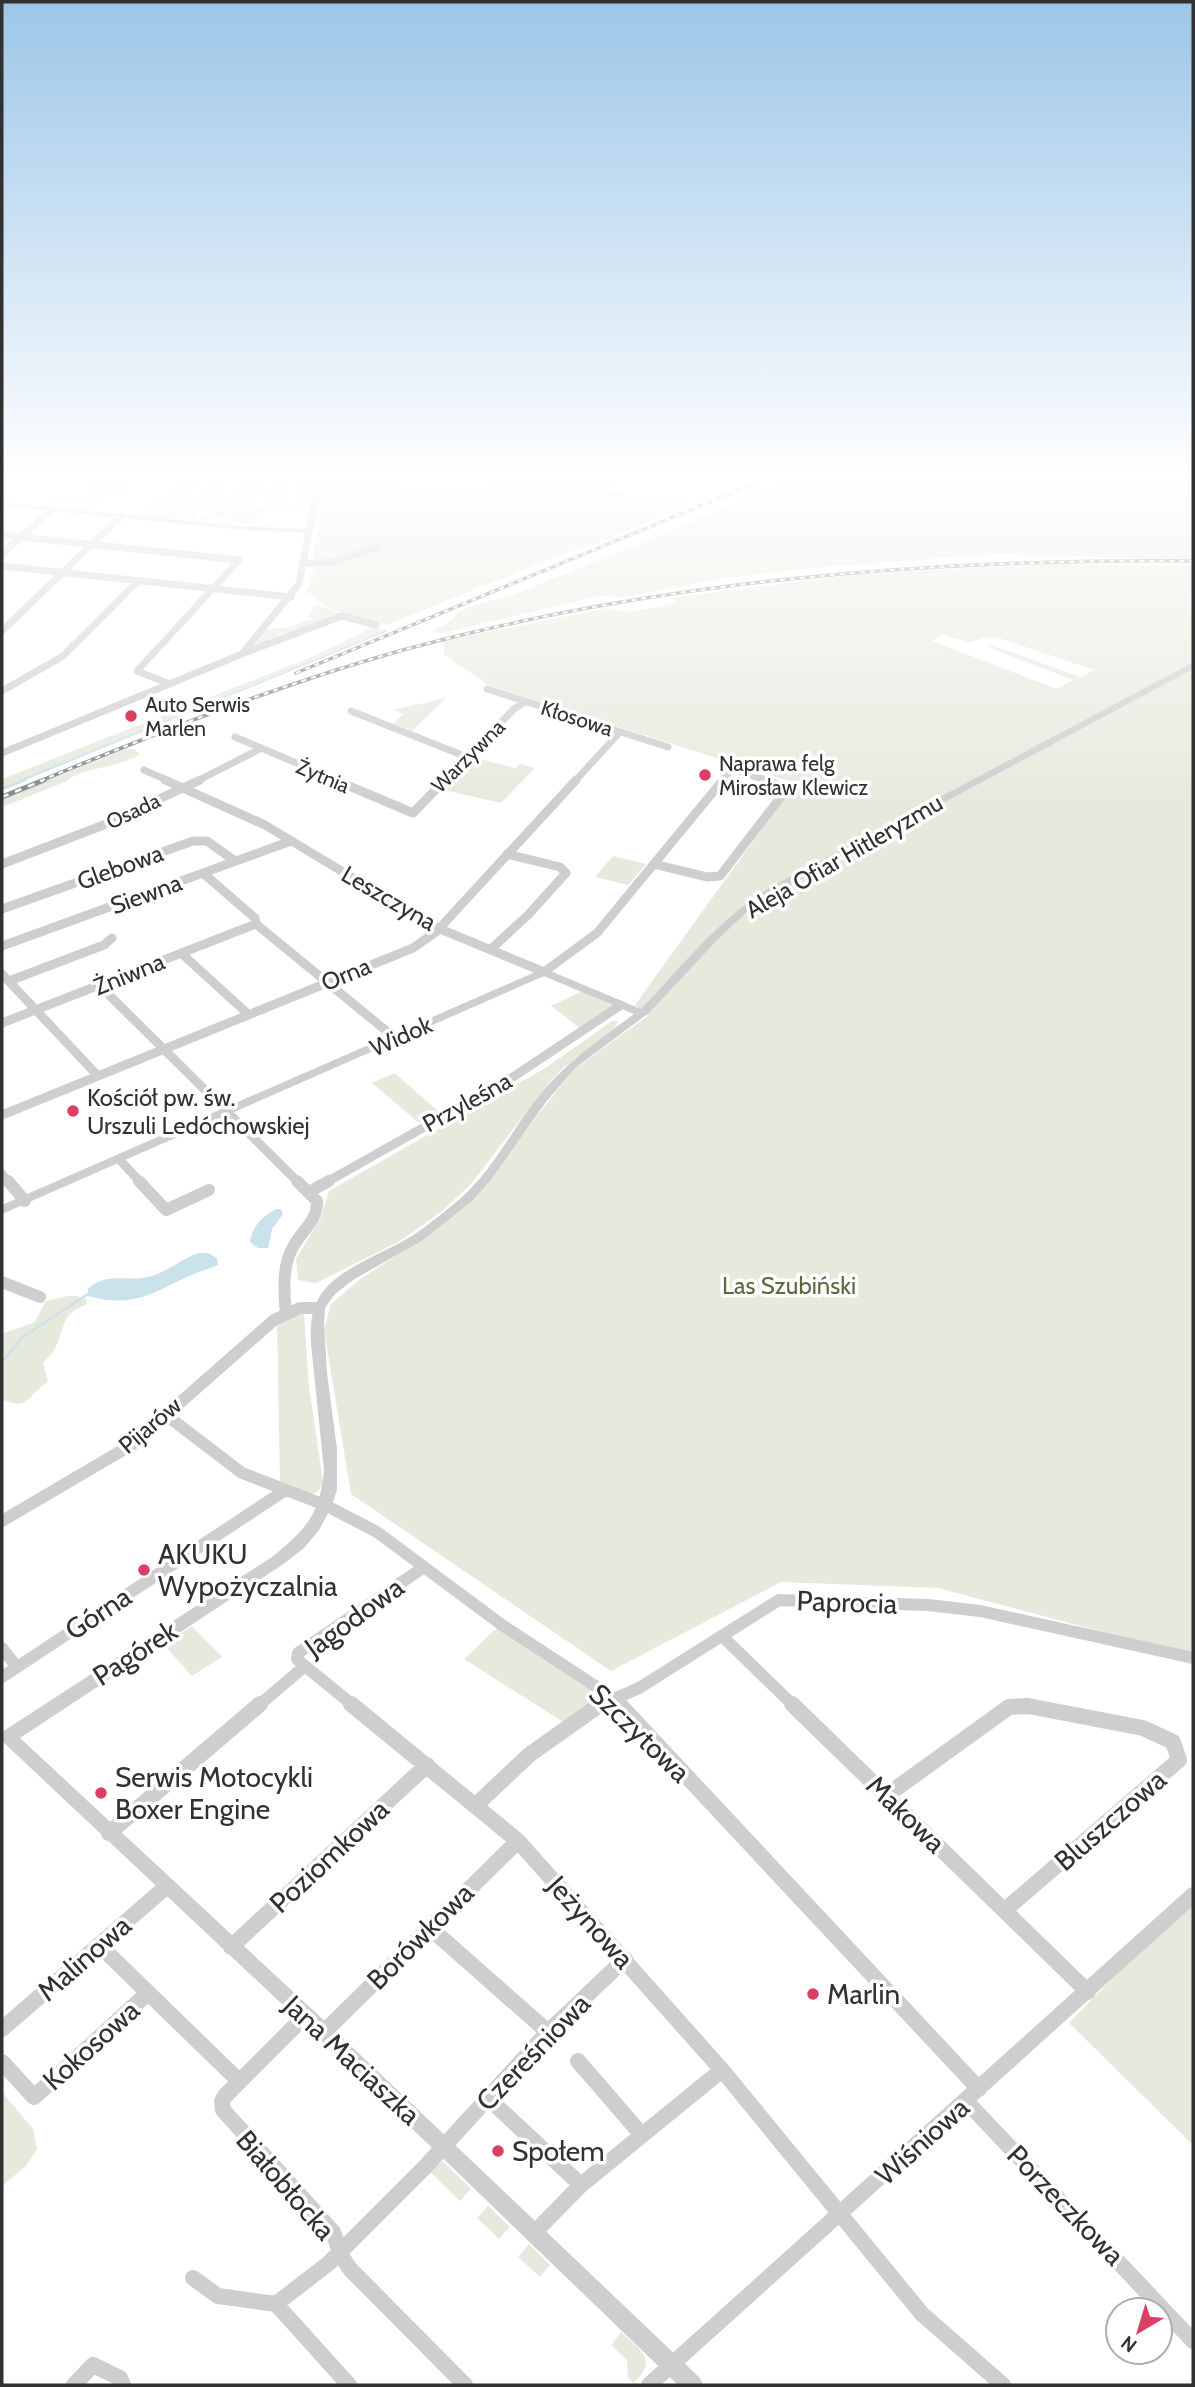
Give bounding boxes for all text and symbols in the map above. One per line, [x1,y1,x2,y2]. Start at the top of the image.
place label: Auto Serwis Marlen [145,692,250,741]
street label: Kłosowa [538,695,616,741]
marker: Auto Serwis Marlen [123,708,139,724]
street label: Warzywna [426,714,510,798]
place label: Naprawa felg Mirosław Klewicz [719,751,868,800]
street label: Żytnia [293,754,353,798]
marker: Naprawa felg Mirosław Klewicz [697,767,713,783]
street label: Osada [102,788,164,834]
street label: Aleja Ofiar Hitleryzmu [740,788,948,924]
street label: Glebowa [73,838,167,896]
street label: Leszczyna [337,859,442,937]
street label: Siewna [106,868,186,920]
street label: Żniwna [89,947,169,1001]
street label: Orna [317,951,375,997]
street label: Widok [365,1009,437,1062]
street label: Przyleśna [417,1066,517,1138]
place label: Kościół pw. św. Urszuli Ledóchowskiej [87,1083,310,1140]
marker: Kościół pw. św. Urszuli Ledóchowskiej [65,1103,81,1119]
park label: Las Szubiński [722,1271,856,1300]
street label: Pijarów [113,1390,188,1460]
place label: AKUKU Wypożyczalnia [158,1537,338,1603]
marker: AKUKU Wypożyczalnia [136,1562,152,1578]
street label: Jagodowa [297,1569,411,1665]
street label: Górna [59,1579,138,1647]
street label: Paprocia [796,1583,898,1621]
street label: Pagórek [86,1613,184,1693]
street label: Szczytowa [582,1677,698,1790]
place label: Serwis Motocykli Boxer Engine [115,1760,313,1826]
street label: Bluszczowa [1047,1762,1173,1878]
street label: Makowa [859,1768,953,1860]
marker: Serwis Motocykli Boxer Engine [93,1785,109,1801]
street label: Poziomkowa [262,1792,396,1920]
street label: Jeżynowa [540,1868,642,1976]
street label: Borówkowa [360,1875,481,1996]
street label: Malinowa [30,1908,138,2008]
place label: Marlin [827,1977,900,2011]
street label: Czereśniowa [469,1986,597,2118]
marker: Marlin [805,1986,821,2002]
street label: Jana Maciaszka [276,1987,428,2132]
street label: Kokosowa [36,1992,147,2097]
street label: Wiśniowa [868,2090,976,2192]
street label: Białobłocka [229,2123,343,2247]
place label: Społem [512,2134,605,2168]
street label: Porzeczkowa [1000,2138,1132,2273]
marker: Społem [490,2143,506,2159]
north arrow [1104,2296,1174,2366]
text: N [1116,2331,1141,2357]

